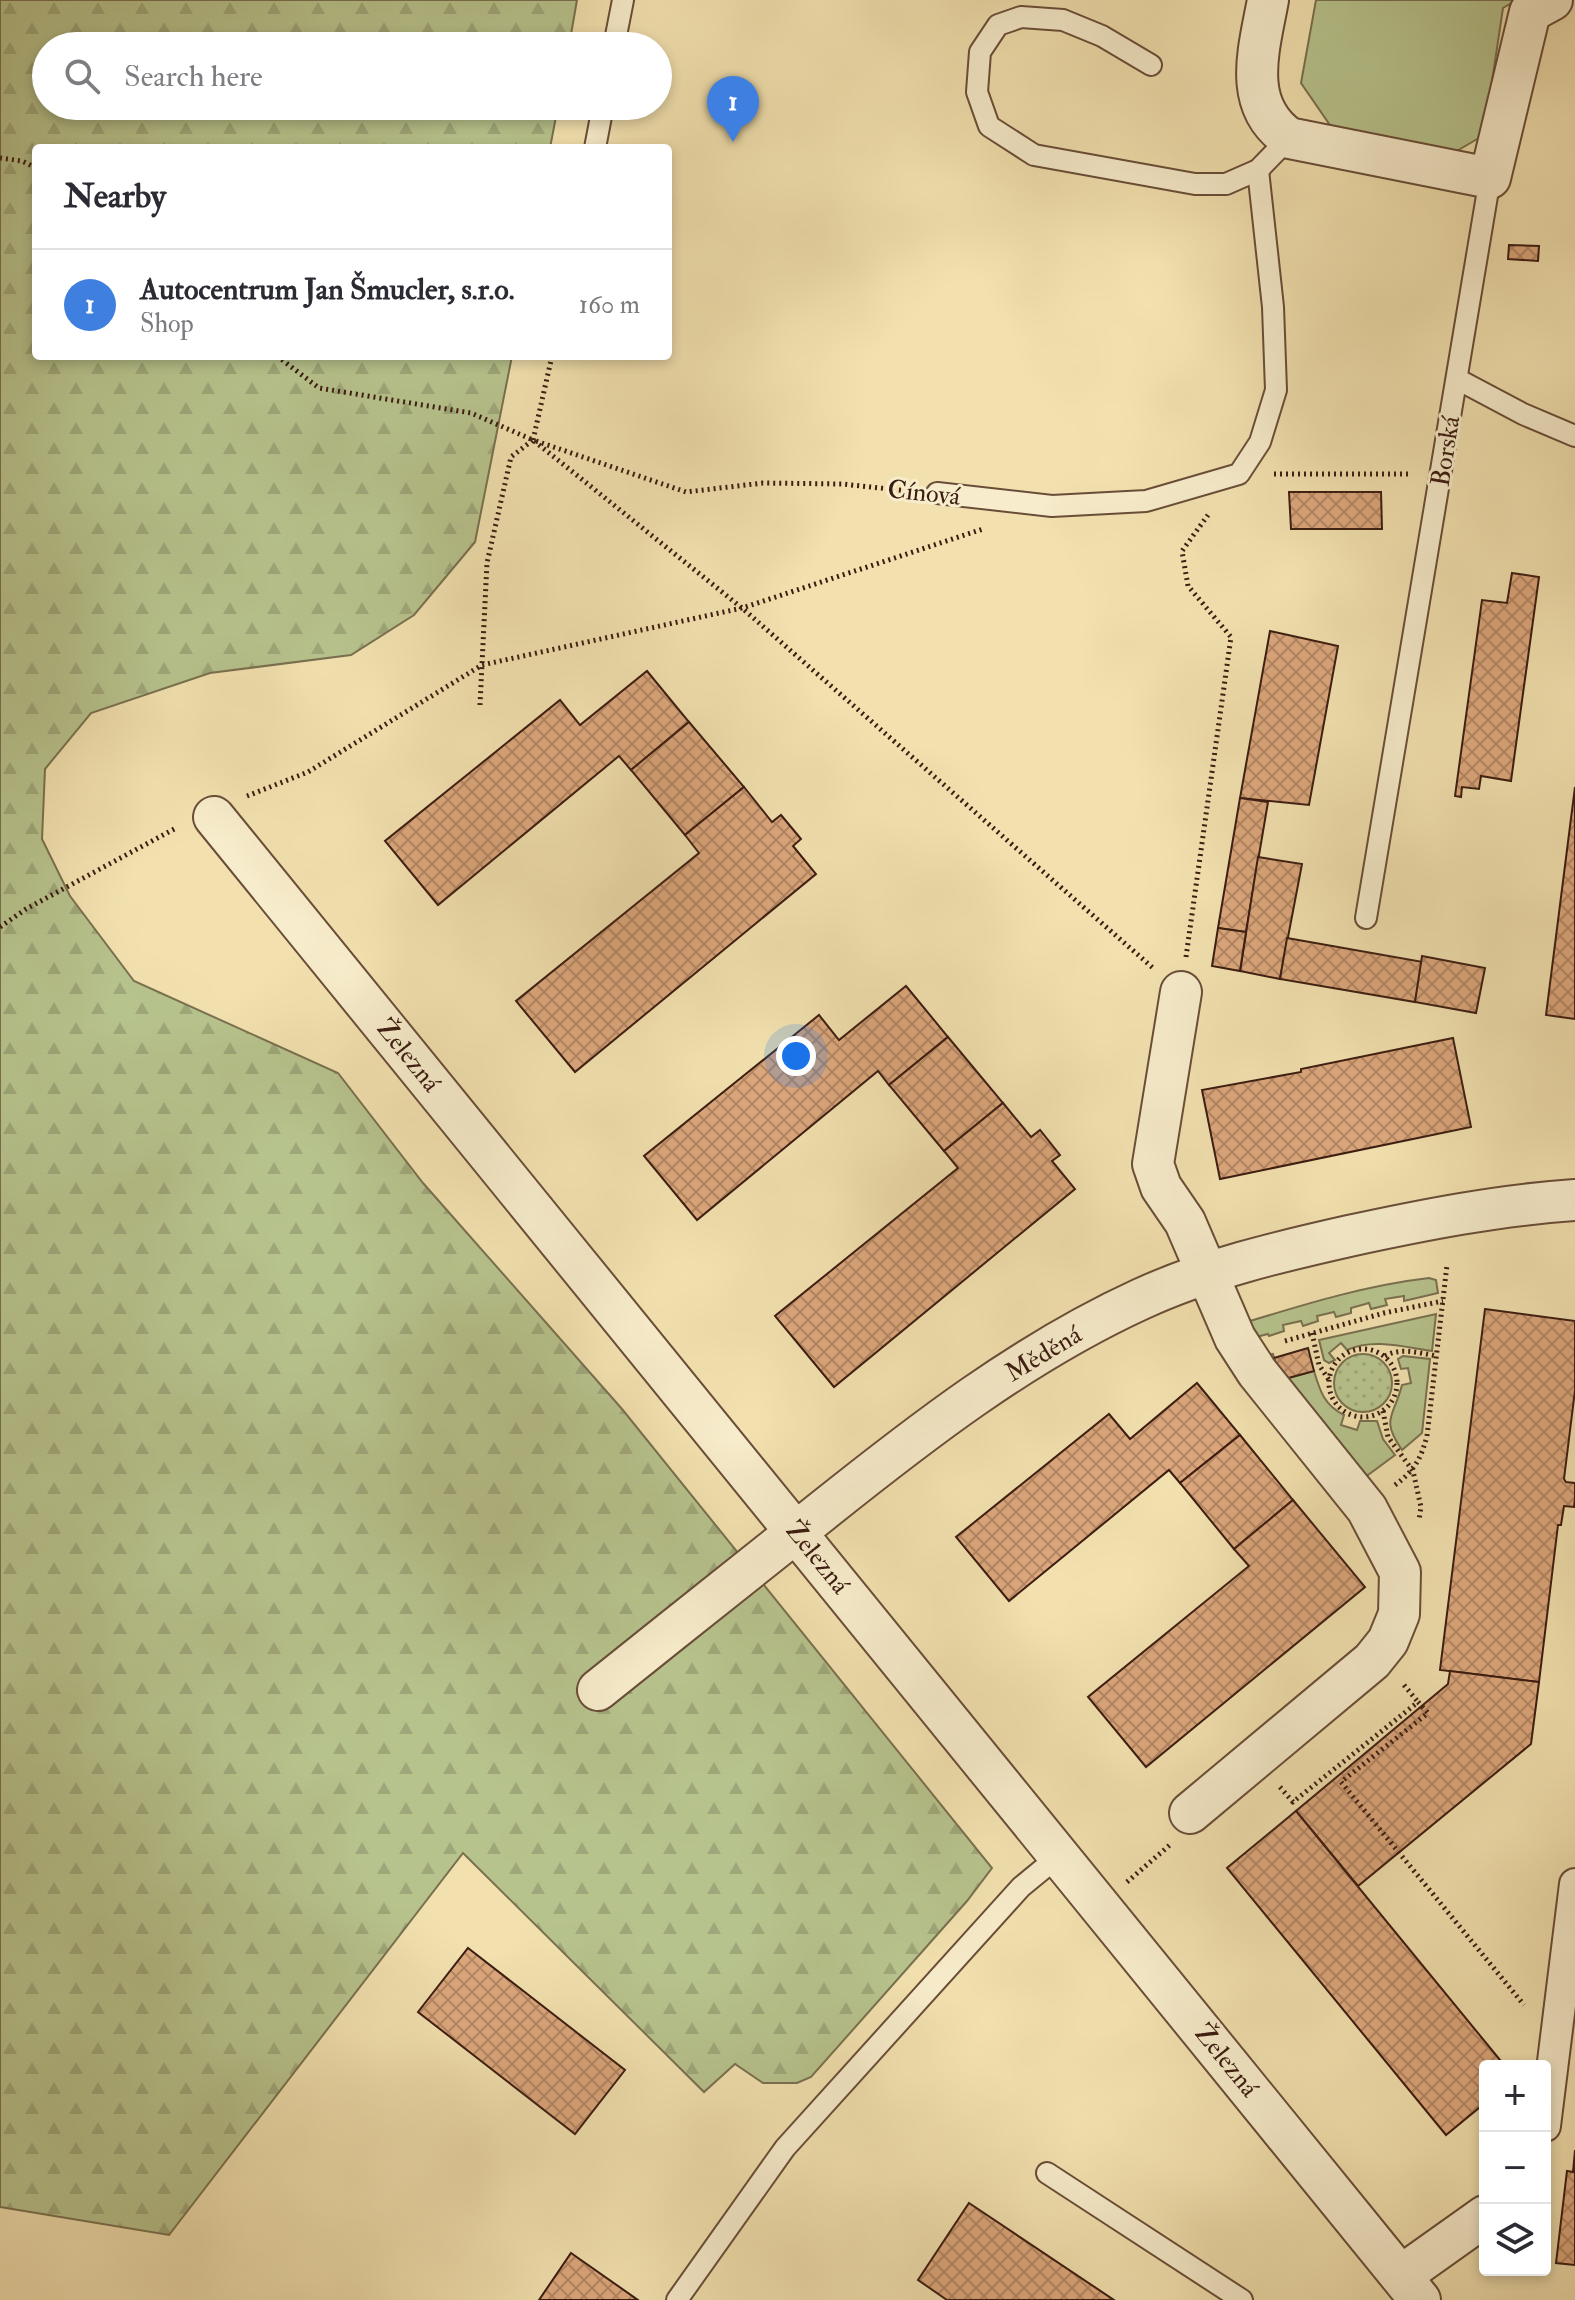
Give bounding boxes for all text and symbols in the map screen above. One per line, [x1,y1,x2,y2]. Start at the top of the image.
search box [32,32,672,120]
icon: search [60,54,104,98]
text: Search here [124,58,263,95]
pin: 1 [707,76,759,142]
text: Nearby [64,175,166,218]
text: Autocentrum Jan Šmucler, s.r.o. [140,271,515,308]
text: 1 [85,289,95,321]
text: 160 m [579,289,640,321]
text: Shop [140,308,194,340]
street label: Borská [1425,413,1467,489]
street label: Cínová [886,473,962,513]
street label: Železná [369,1011,449,1099]
your location [776,1036,816,1076]
street label: Měděná [1000,1319,1088,1389]
street label: Železná [778,1513,858,1601]
street label: Železná [1187,2016,1267,2104]
map controls [1479,2060,1551,2276]
button: + [1479,2060,1551,2132]
button: − [1479,2132,1551,2204]
button: layers [1479,2204,1551,2276]

